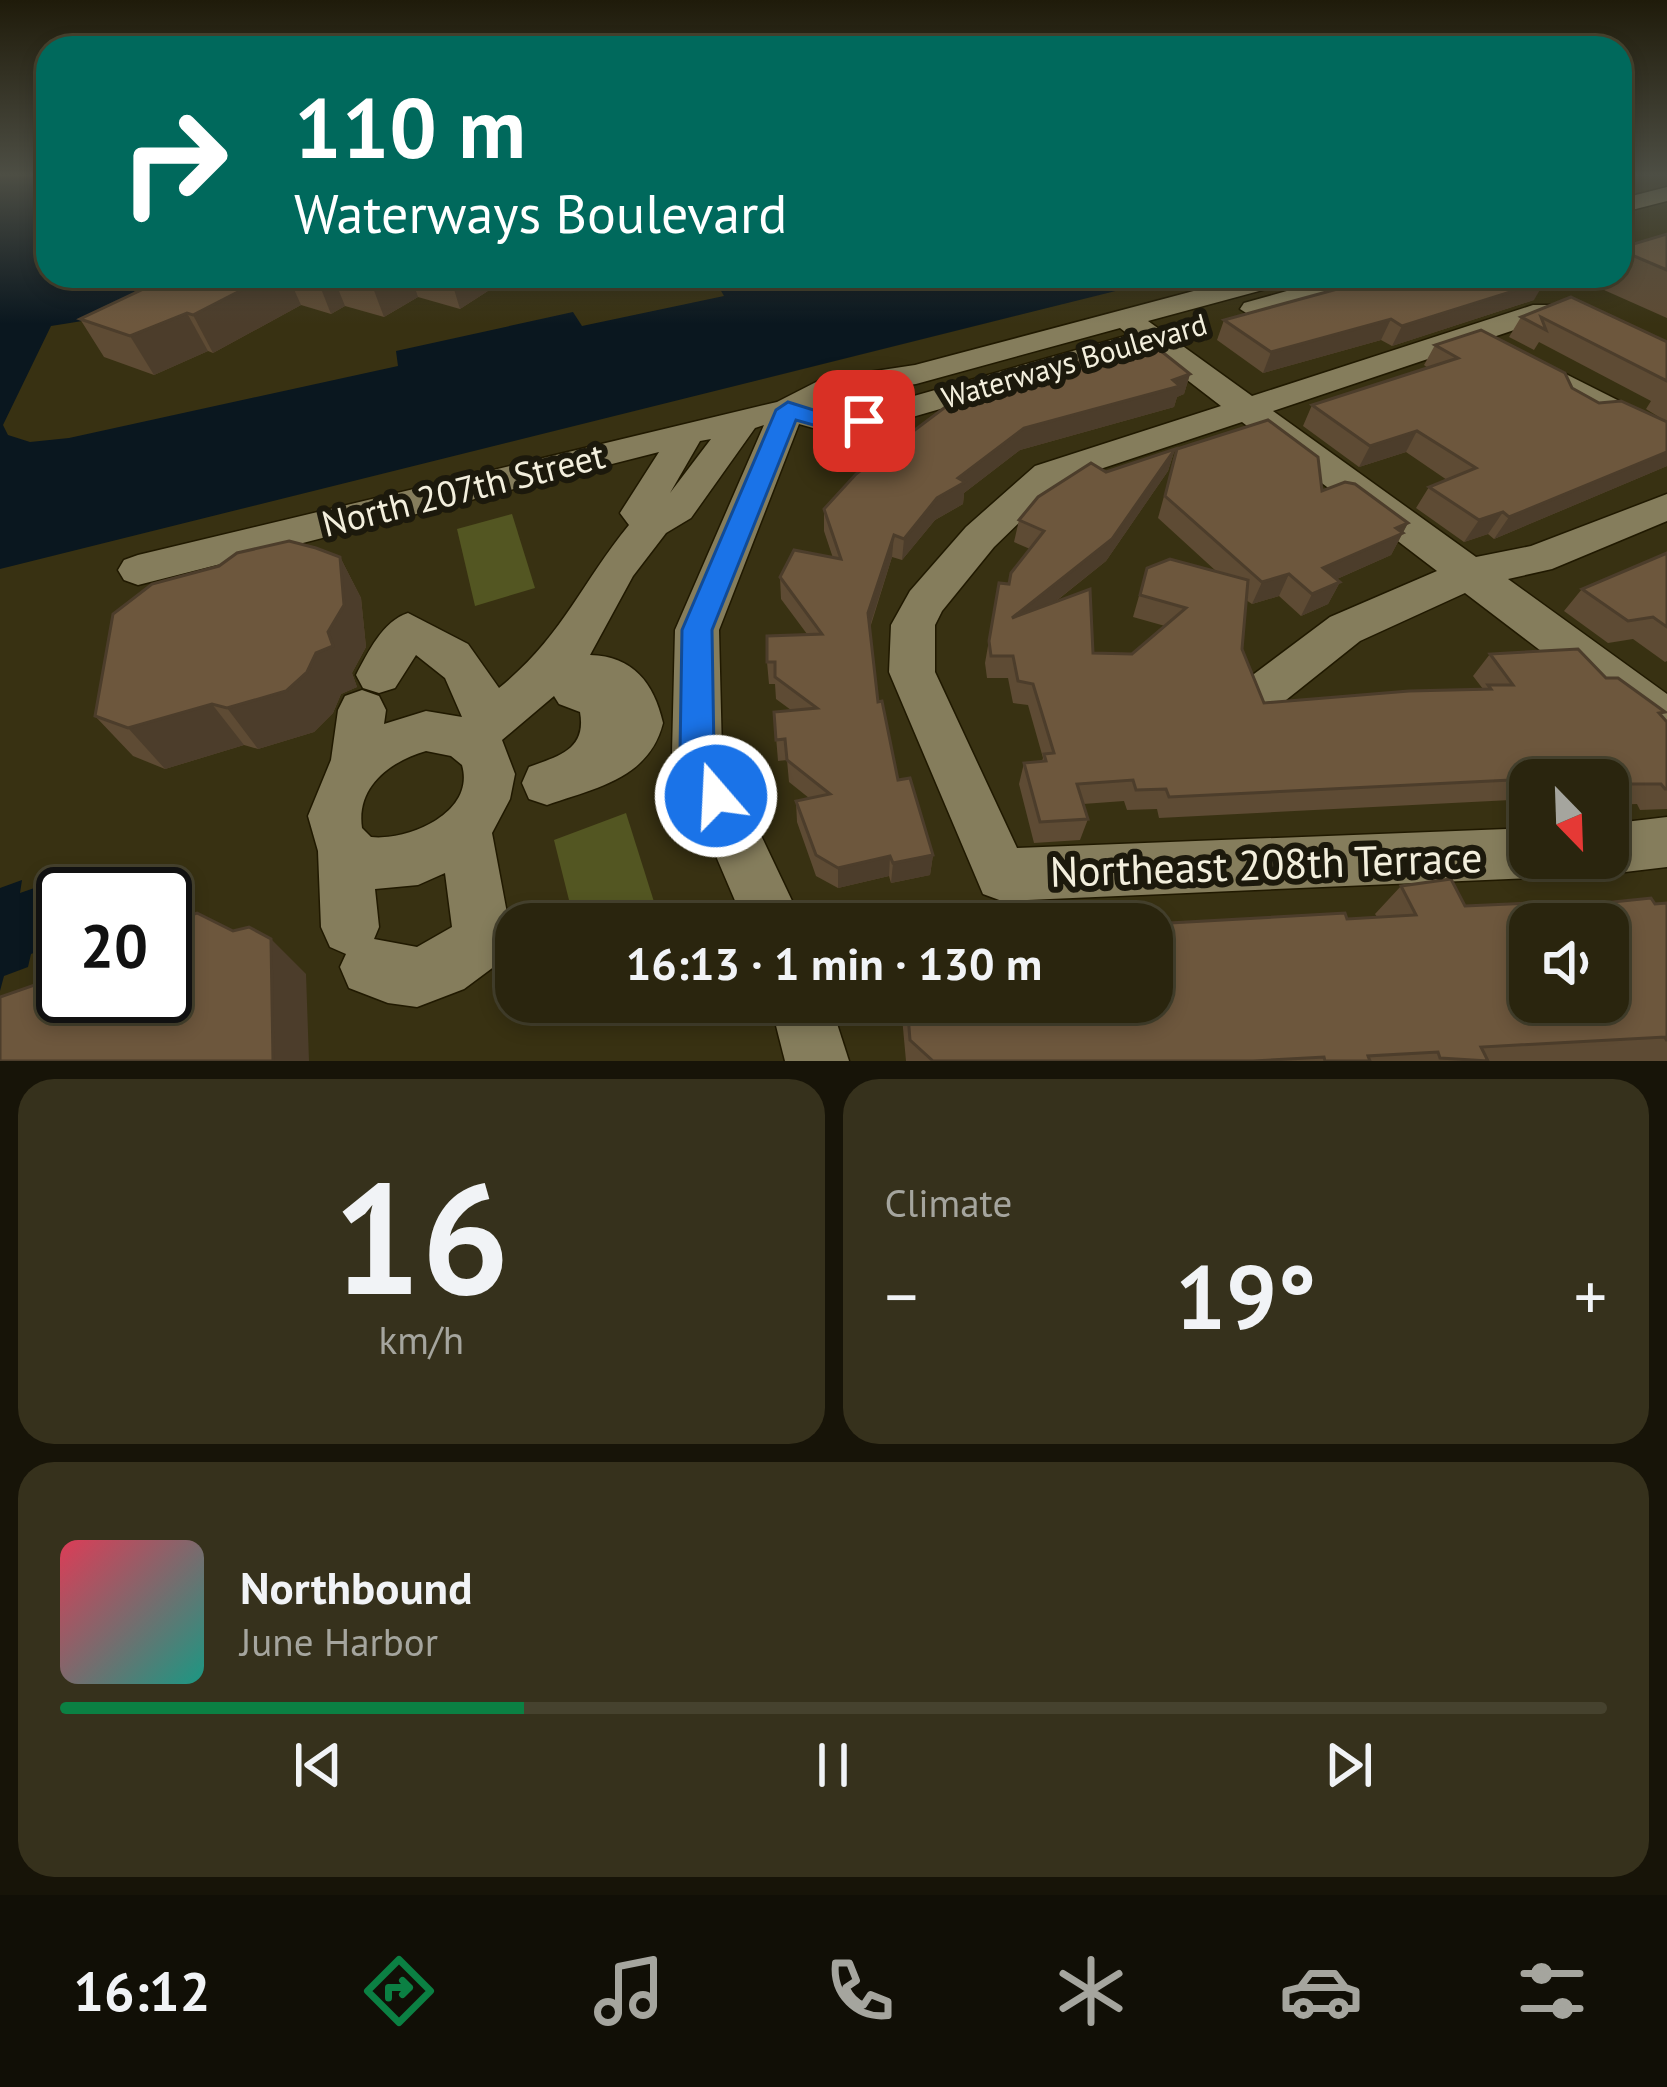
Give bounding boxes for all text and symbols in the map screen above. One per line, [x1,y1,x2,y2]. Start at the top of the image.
text: 110 m [294,72,526,181]
icon: right [96,84,252,240]
text: Waterways Boulevard [294,178,787,248]
street label: Waterways Boulevard [937,303,1211,417]
pin [813,370,915,472]
icon: arrive [831,388,897,454]
street label: North 207th Street [317,431,609,547]
position arrow [653,733,779,859]
north arrow [1509,759,1629,879]
map controls [1509,759,1629,1023]
street label: Northeast 208th Terrace [1049,829,1483,899]
speed limit sign: 20 [36,867,192,1023]
button: sound [1509,903,1629,1023]
text: 16:13 · 1 min · 130 m [626,934,1042,992]
text: 16 [333,1135,510,1337]
text: Climate [885,1177,1012,1228]
text: 19° [1175,1237,1316,1354]
text: − [885,1253,918,1338]
text: + [1574,1253,1607,1338]
text: km/h [379,1314,464,1365]
text: Northbound [240,1558,472,1616]
text: June Harbor [240,1616,438,1667]
icon: previous [285,1732,351,1798]
icon: pause [800,1732,866,1798]
icon: next [1316,1732,1382,1798]
icon: directions [357,1949,441,2033]
icon: music [587,1949,671,2033]
icon: phone [818,1949,902,2033]
icon: climate [1049,1949,1133,2033]
icon: car [1279,1949,1363,2033]
icon: filters [1510,1949,1594,2033]
text: 16:12 [73,1956,210,2026]

